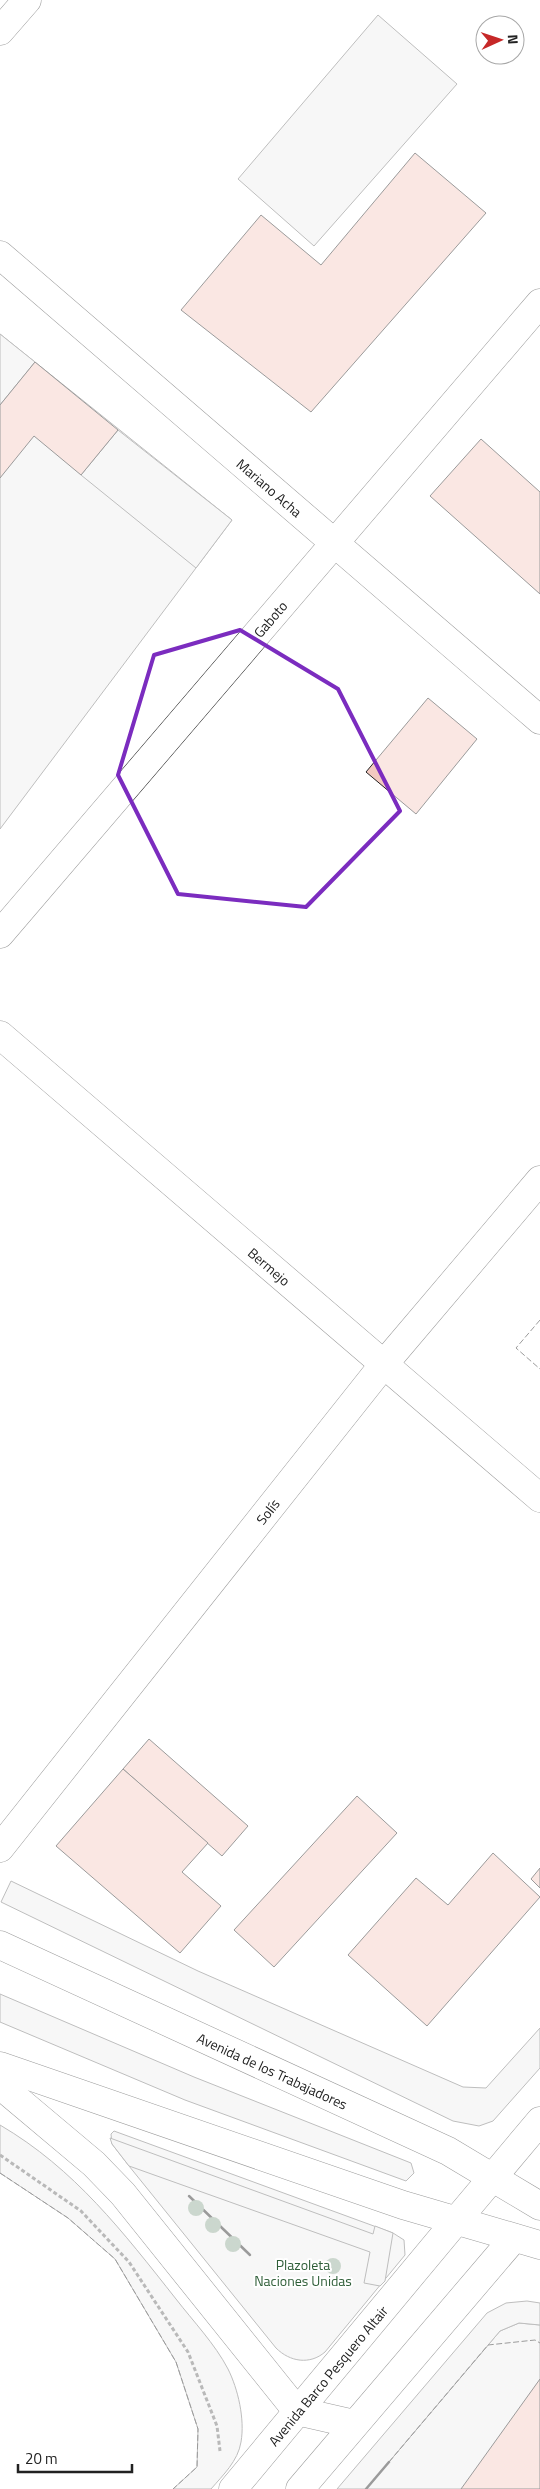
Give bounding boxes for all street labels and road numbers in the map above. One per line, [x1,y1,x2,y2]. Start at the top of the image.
street label: Mariano Acha [232,453,307,522]
street label: Gaboto [248,596,292,642]
street label: Bermejo [244,1242,295,1290]
street label: Solís [250,1494,284,1529]
street label: Avenida de los Trabajadores [194,2027,351,2114]
street label: Avenida Barco Pesquero Altair [263,2300,393,2450]

